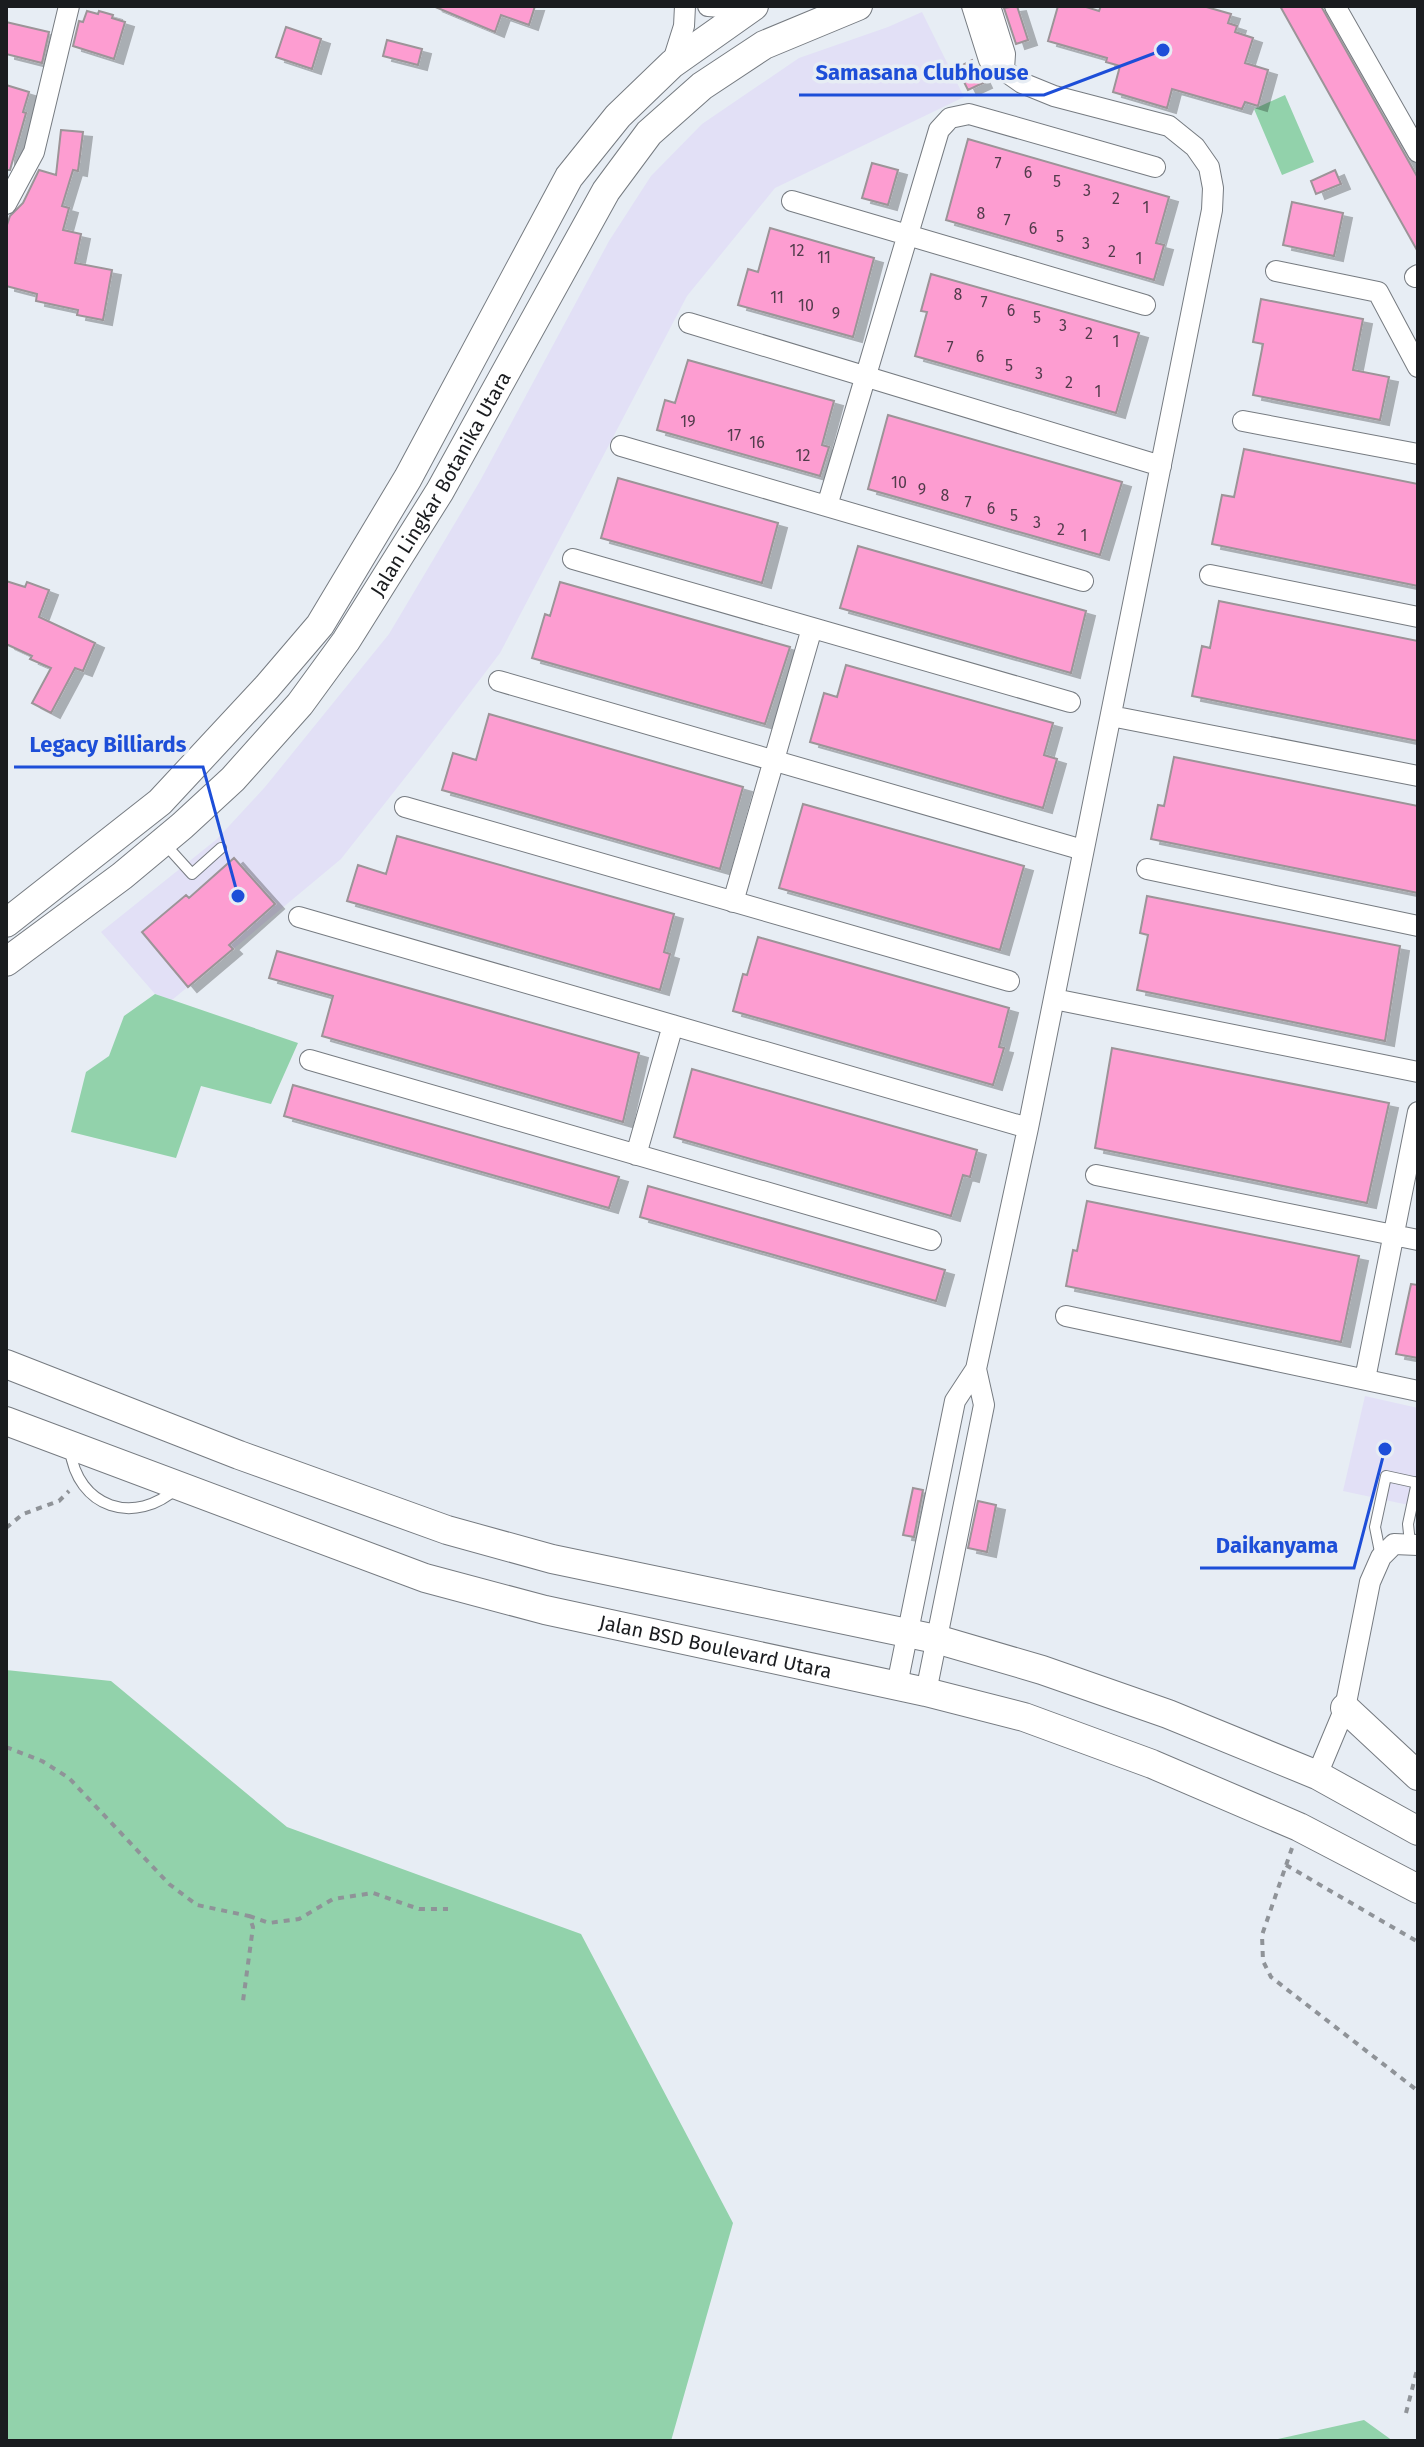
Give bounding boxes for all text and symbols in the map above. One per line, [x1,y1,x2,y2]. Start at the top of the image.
callout: Samasana Clubhouse [799,49,1044,95]
text: Samasana Clubhouse [815,59,1029,86]
house number: 7 [994,154,1002,173]
house number: 6 [1024,163,1032,182]
house number: 5 [1053,172,1061,191]
house number: 3 [1083,181,1091,200]
house number: 2 [1112,189,1120,208]
house number: 1 [1143,198,1149,217]
house number: 8 [977,204,986,223]
house number: 7 [1003,211,1011,230]
house number: 6 [1029,219,1037,238]
house number: 5 [1056,227,1064,246]
house number: 3 [1082,234,1090,253]
house number: 12 [790,241,804,260]
house number: 2 [1108,242,1116,261]
house number: 11 [817,248,831,267]
house number: 1 [1136,249,1142,268]
house number: 8 [954,285,963,304]
house number: 11 [770,288,784,307]
house number: 7 [980,293,988,312]
house number: 10 [798,296,814,315]
house number: 6 [1007,301,1015,320]
house number: 9 [832,304,840,323]
house number: 5 [1033,308,1041,327]
house number: 3 [1059,316,1067,335]
house number: 2 [1085,324,1093,343]
house number: 1 [1113,332,1119,351]
house number: 7 [946,338,954,357]
house number: 6 [976,347,984,366]
house number: 5 [1005,356,1013,375]
house number: 3 [1035,364,1043,383]
street label: Jalan Lingkar Botanika Utara [365,367,516,601]
house number: 2 [1065,373,1073,392]
house number: 1 [1095,382,1101,401]
house number: 19 [680,412,696,431]
house number: 17 [727,426,741,445]
house number: 16 [749,433,765,452]
house number: 12 [796,446,810,465]
house number: 10 [891,473,907,492]
house number: 9 [918,480,926,499]
house number: 8 [941,486,950,505]
house number: 7 [964,493,972,512]
house number: 6 [987,499,995,518]
house number: 5 [1010,506,1018,525]
house number: 3 [1033,513,1041,532]
house number: 2 [1057,520,1065,539]
house number: 1 [1081,526,1087,545]
callout: Legacy Billiards [14,721,203,767]
text: Legacy Billiards [30,731,187,758]
callout: Daikanyama [1200,1522,1354,1568]
text: Daikanyama [1216,1532,1338,1559]
street label: Jalan BSD Boulevard Utara [597,1610,834,1683]

